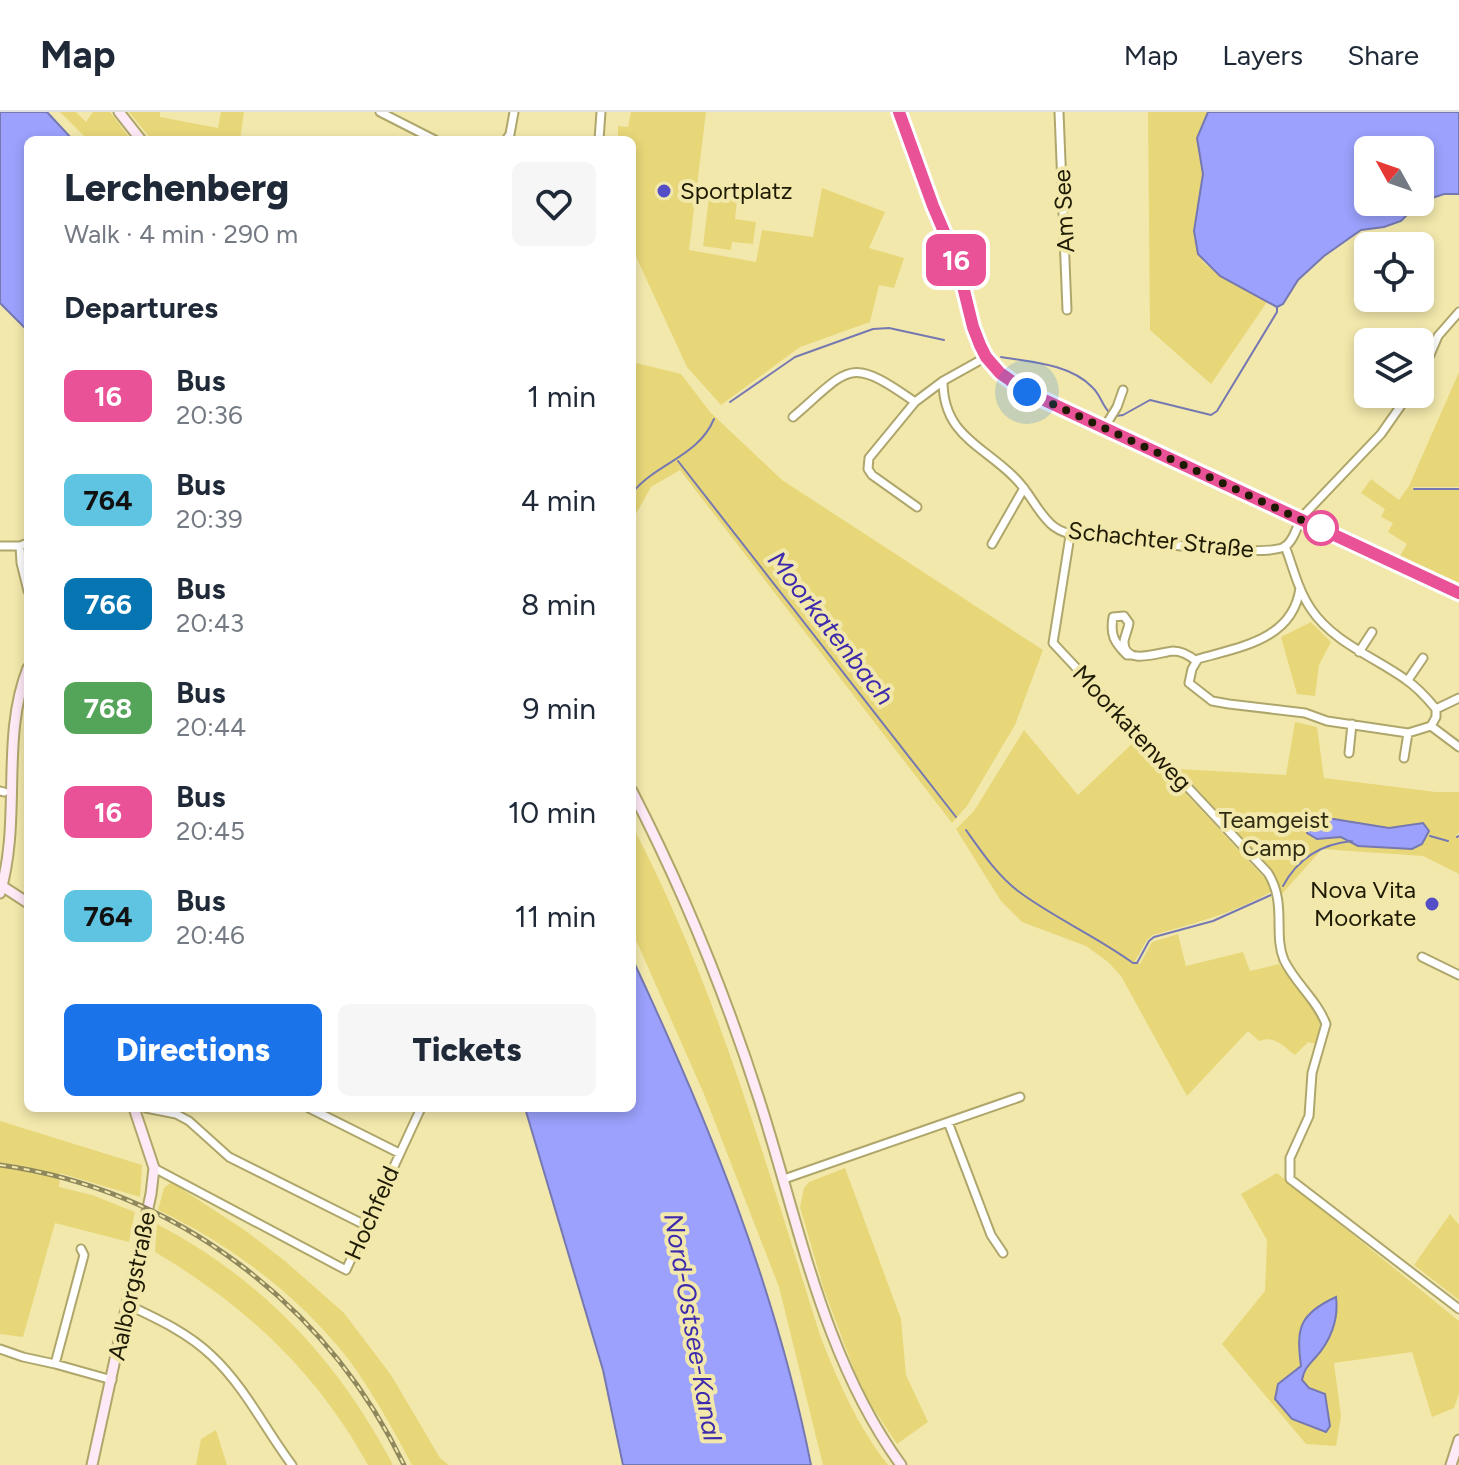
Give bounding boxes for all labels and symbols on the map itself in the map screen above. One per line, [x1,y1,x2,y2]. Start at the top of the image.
north arrow [1354,136,1434,216]
street label: Am See [1047,169,1080,254]
place label: Sportplatz [680,176,793,205]
marker: Sportplatz [655,182,673,200]
line badge: 16 [920,234,992,286]
your location [1007,372,1047,412]
unlabelled marker [1304,511,1338,545]
street label: Schachter Straße [1067,515,1255,564]
water label: Moorkatenbach [761,545,901,711]
street label: Moorkatenweg [1067,659,1198,796]
park label: Teamgeist Camp [1219,805,1329,862]
place label: Nova Vita Moorkate [1310,875,1416,932]
marker: Nova Vita Moorkate [1423,895,1441,913]
street label: Hochfeld [338,1161,405,1264]
street label: Aalborgstraße [102,1209,161,1363]
water label: Nord-Ostsee-Kanal [657,1211,729,1444]

